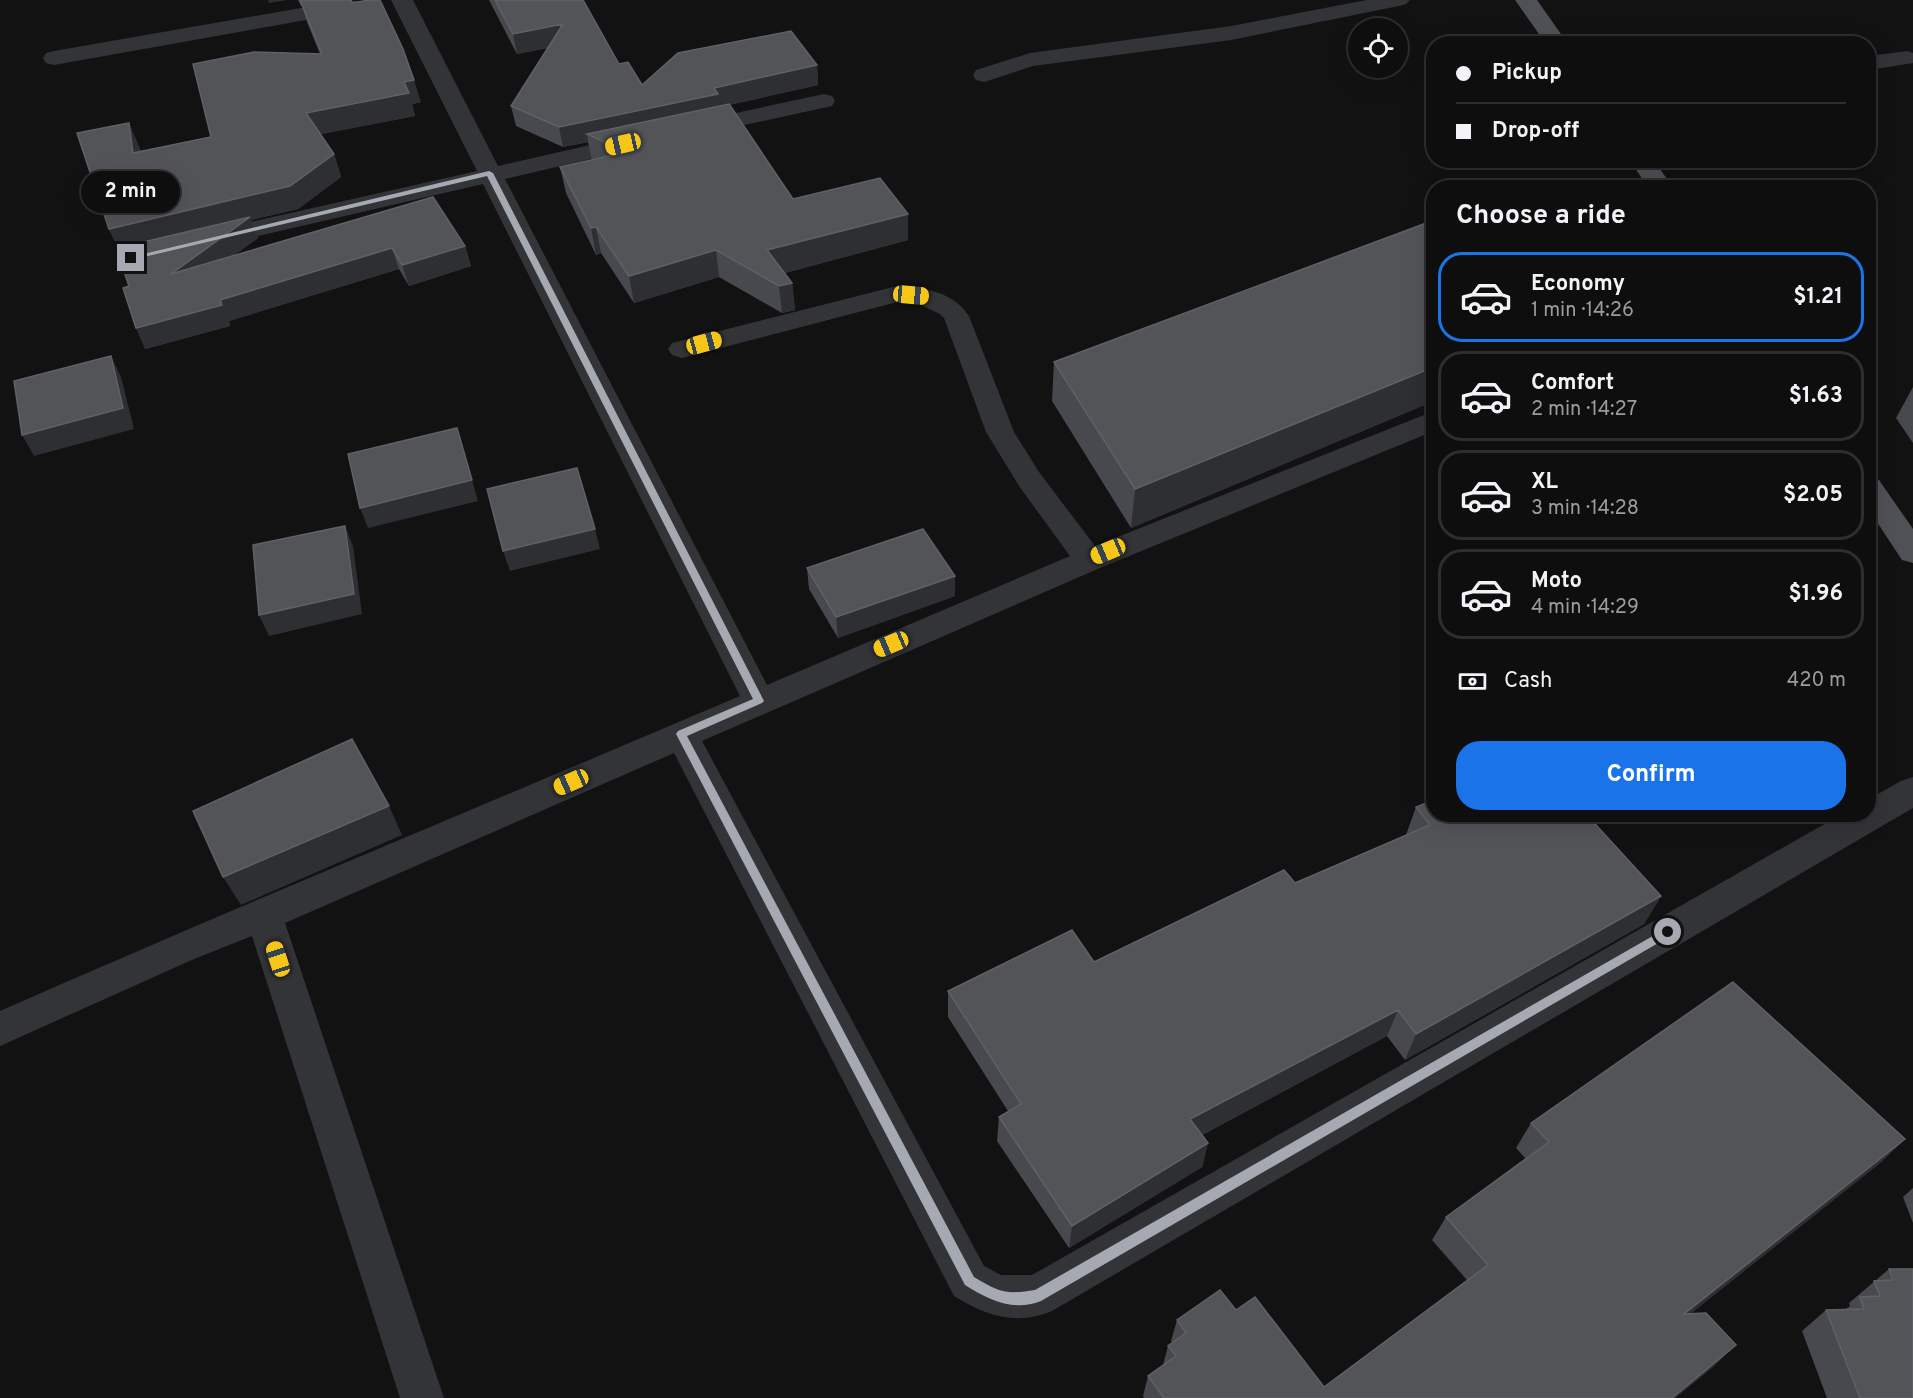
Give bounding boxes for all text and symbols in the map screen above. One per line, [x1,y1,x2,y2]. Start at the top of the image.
map controls [1348,18,1408,78]
button: locate [1348,18,1408,78]
text: Pickup [1492,60,1562,87]
text: Drop-off [1492,118,1579,145]
car [603,131,643,157]
callout: 2 min [82,171,180,213]
text: 2 min [104,179,157,205]
text: Choose a ride [1456,199,1626,233]
route end [117,244,144,271]
icon: car [1459,270,1513,324]
text: Economy [1531,271,1625,298]
car [892,284,930,306]
text: $1.21 [1793,284,1843,311]
text: 1 min · 14:26 [1531,298,1634,324]
car [684,330,724,356]
icon: car [1459,369,1513,423]
text: Comfort [1531,370,1614,397]
text: $1.63 [1789,383,1843,410]
text: 2 min · 14:27 [1531,397,1637,423]
icon: car [1459,468,1513,522]
text: XL [1531,469,1558,496]
text: $2.05 [1783,482,1843,509]
text: 3 min · 14:28 [1531,496,1639,522]
car [1088,536,1128,566]
icon: car [1459,567,1513,621]
text: Moto [1531,568,1582,595]
text: $1.96 [1788,581,1843,608]
text: 4 min · 14:29 [1531,595,1639,621]
car [871,629,911,659]
icon: cash [1456,665,1489,698]
text: Cash [1504,668,1553,695]
text: 420 m [1787,668,1846,694]
button: Confirm [1456,741,1846,810]
car [551,766,591,798]
route start [1654,918,1681,945]
car [264,939,292,979]

